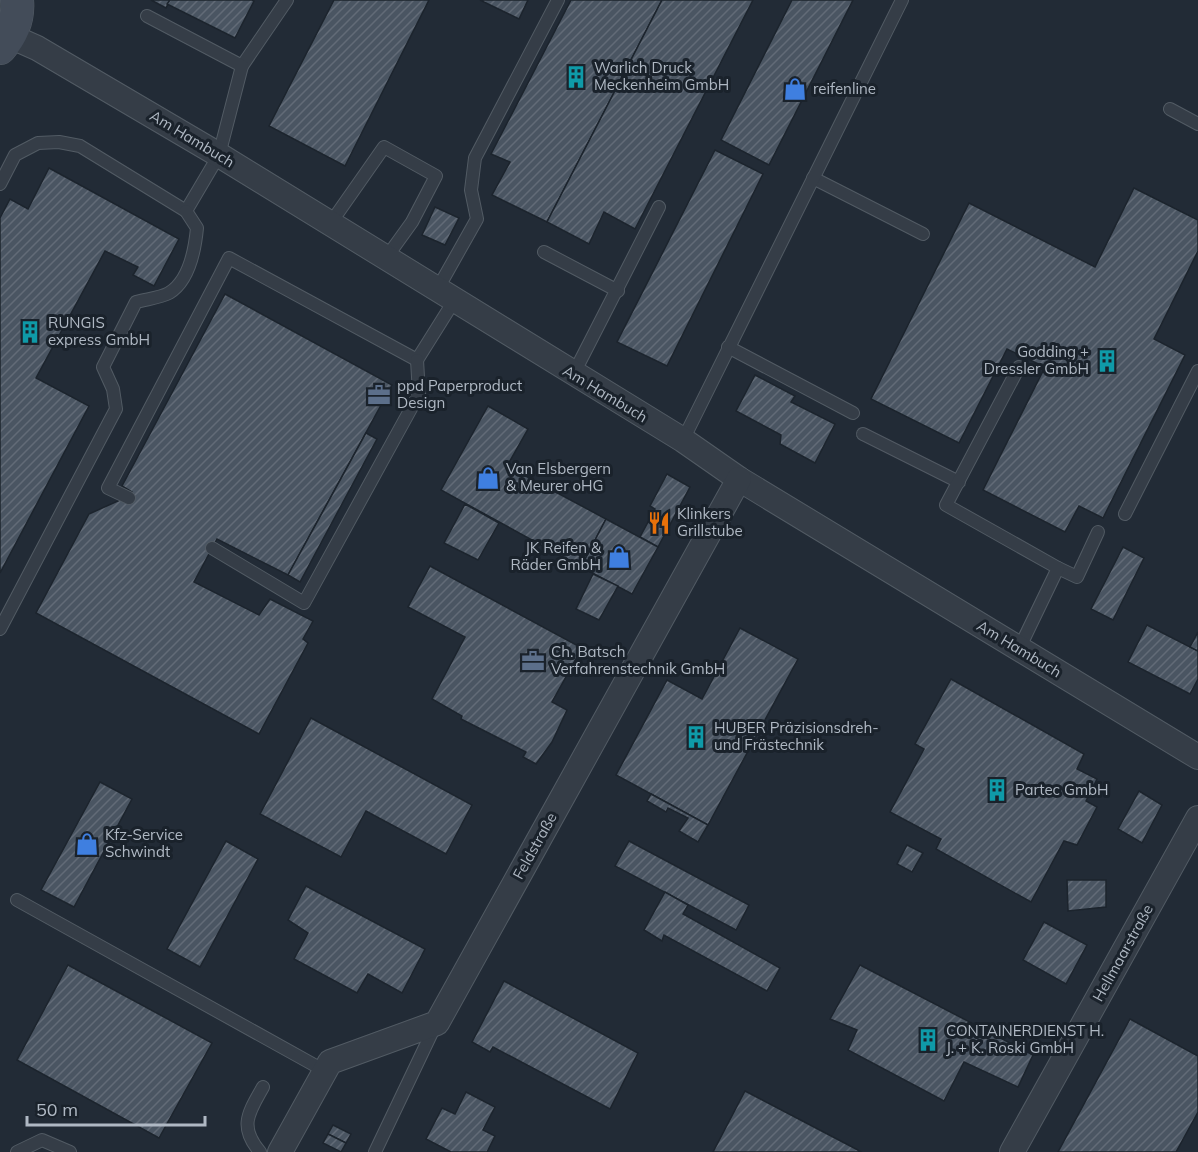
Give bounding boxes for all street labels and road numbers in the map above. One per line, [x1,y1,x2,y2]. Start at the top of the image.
street label: Am Hambuch [146,106,238,171]
street label: Am Hambuch [559,361,651,426]
street label: Am Hambuch [973,616,1065,681]
street label: Feldstraße [508,809,561,883]
street label: Hellmaarstraße [1088,901,1157,1005]

